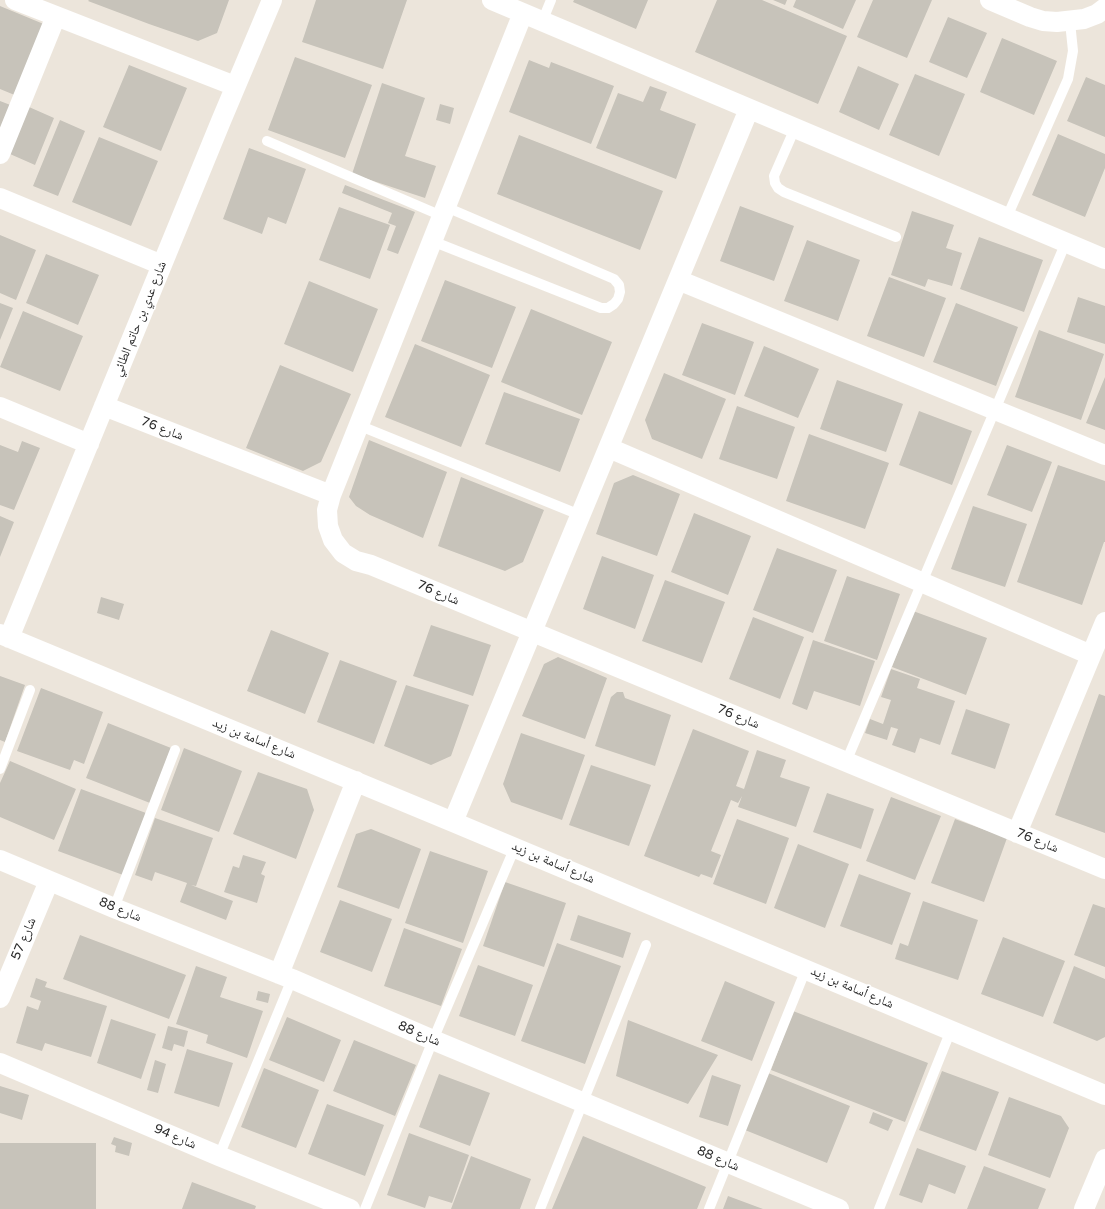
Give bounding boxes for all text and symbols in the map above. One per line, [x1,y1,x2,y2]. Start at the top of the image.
street label: شارع عدي بن حاتم الطائي [110,259,170,379]
street label: شارع 76 [138,414,186,444]
street label: شارع 76 [415,577,461,609]
street label: شارع 76 [714,701,762,733]
street label: شارع أسامة بن زيد [210,715,298,763]
street label: شارع 76 [1013,825,1061,857]
street label: شارع أسامة بن زيد [509,839,597,887]
street label: شارع 88 [96,894,144,926]
street label: شارع 57 [8,916,40,962]
street label: شارع أسامة بن زيد [808,964,896,1012]
street label: شارع 88 [396,1018,442,1050]
street label: شارع 94 [152,1121,198,1153]
street label: شارع 88 [695,1143,741,1175]

